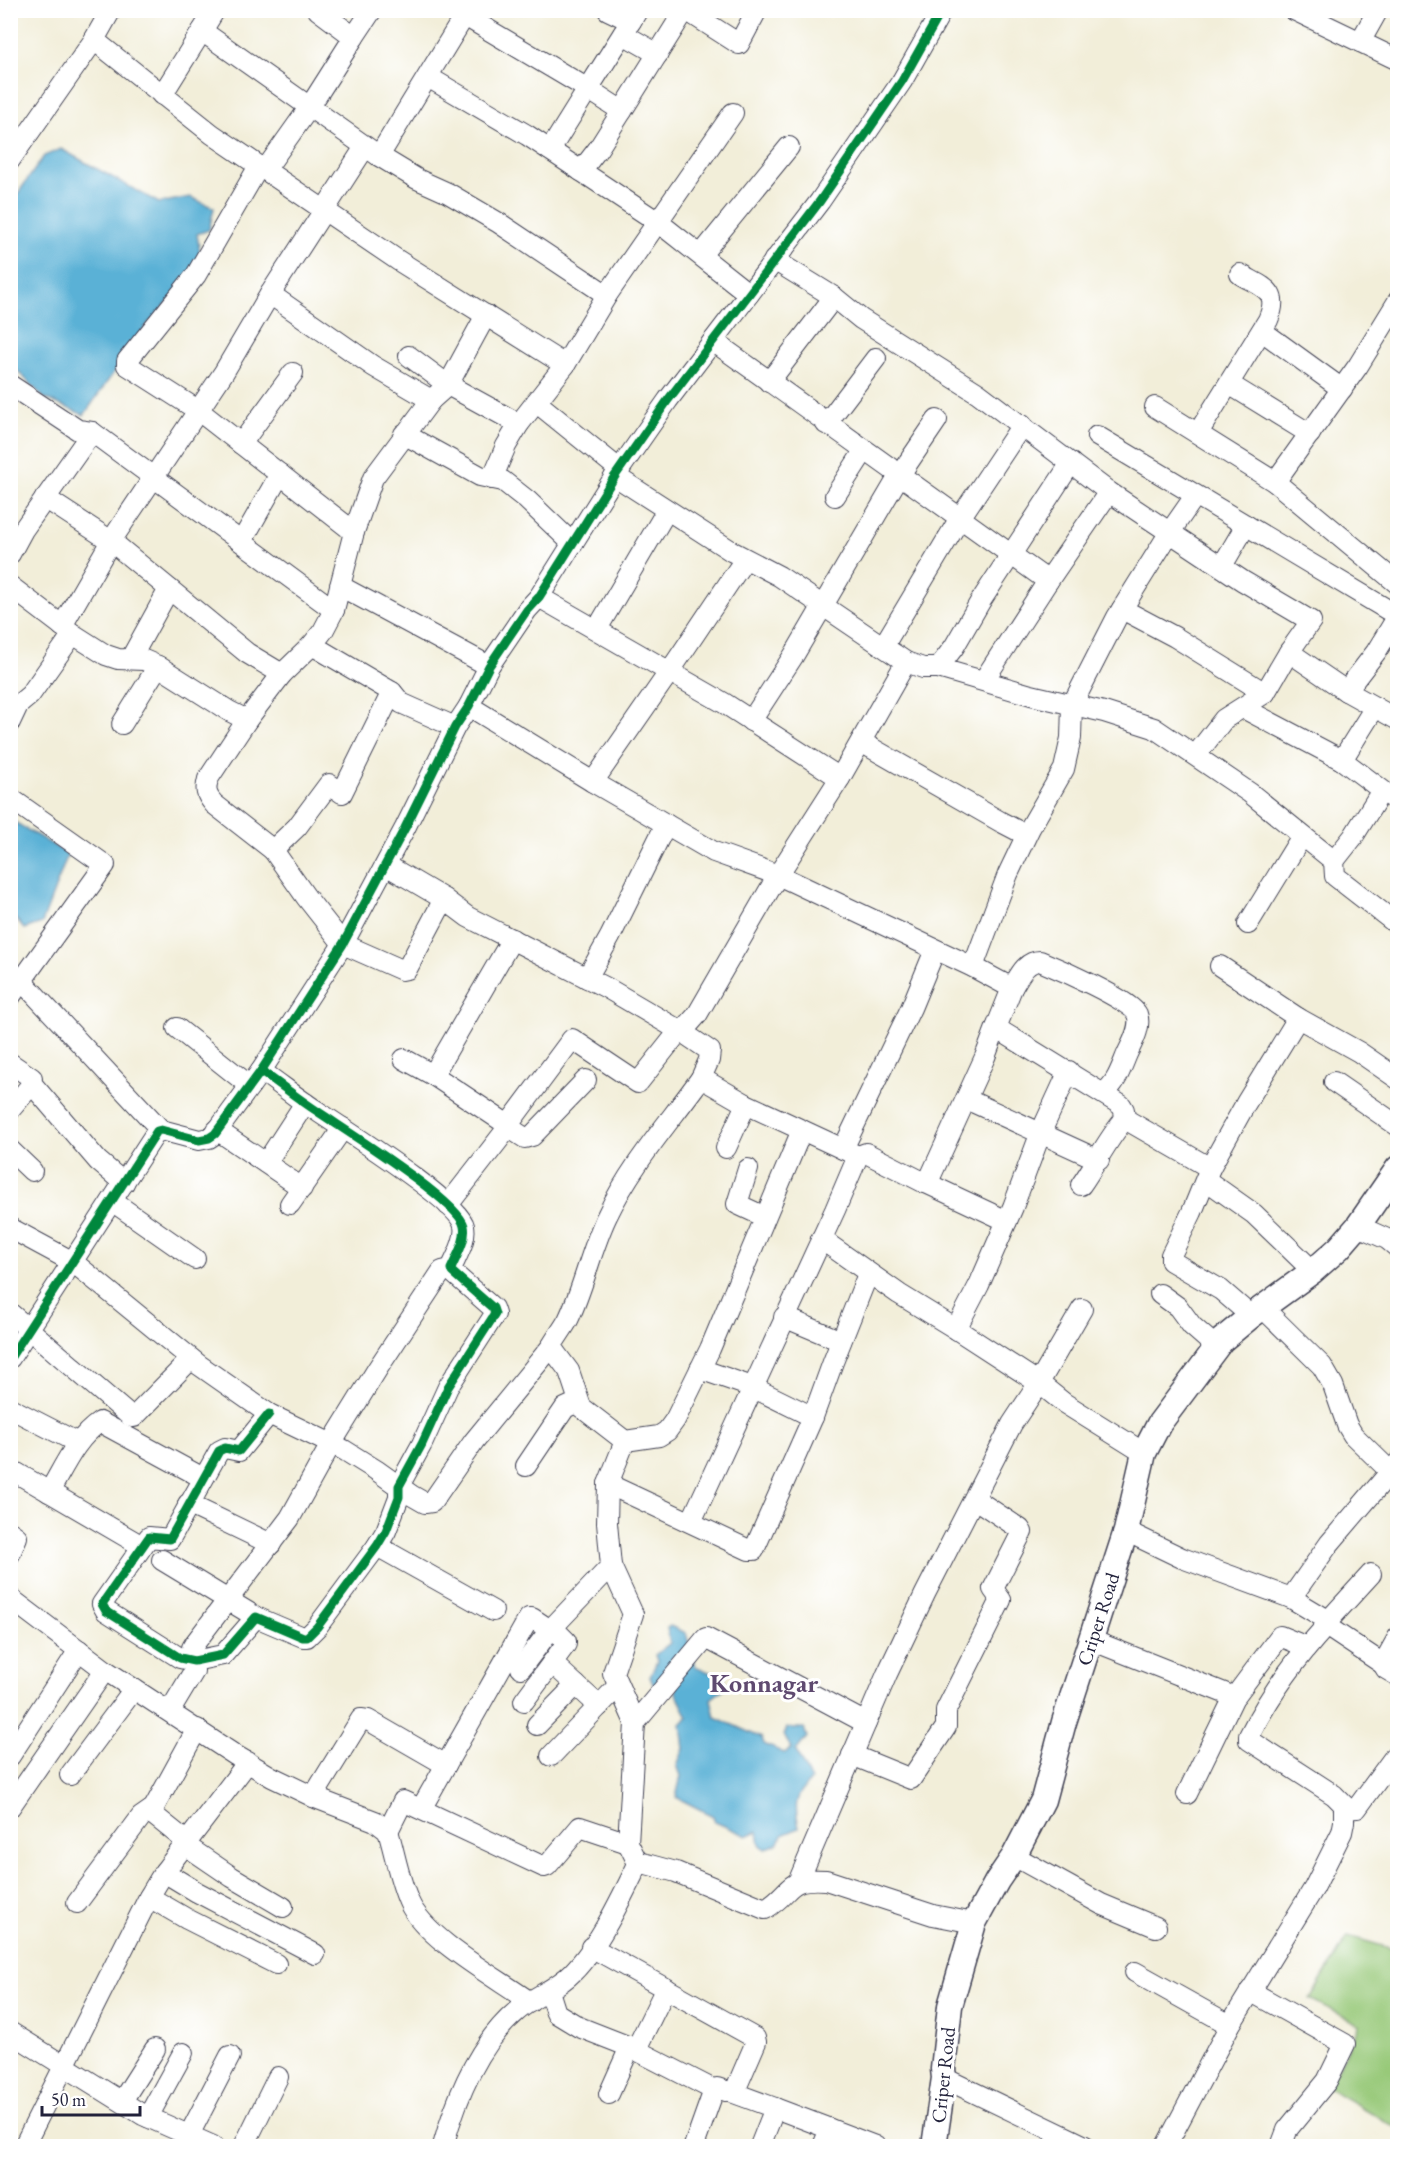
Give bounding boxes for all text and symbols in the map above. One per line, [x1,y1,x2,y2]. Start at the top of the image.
street label: Criper Road [1071,1568,1126,1669]
district label: Konnagar [710,1666,818,1700]
street label: Criper Road [925,2025,961,2124]
scale bar [42,2079,140,2117]
text: 50 m [51,2088,86,2111]

